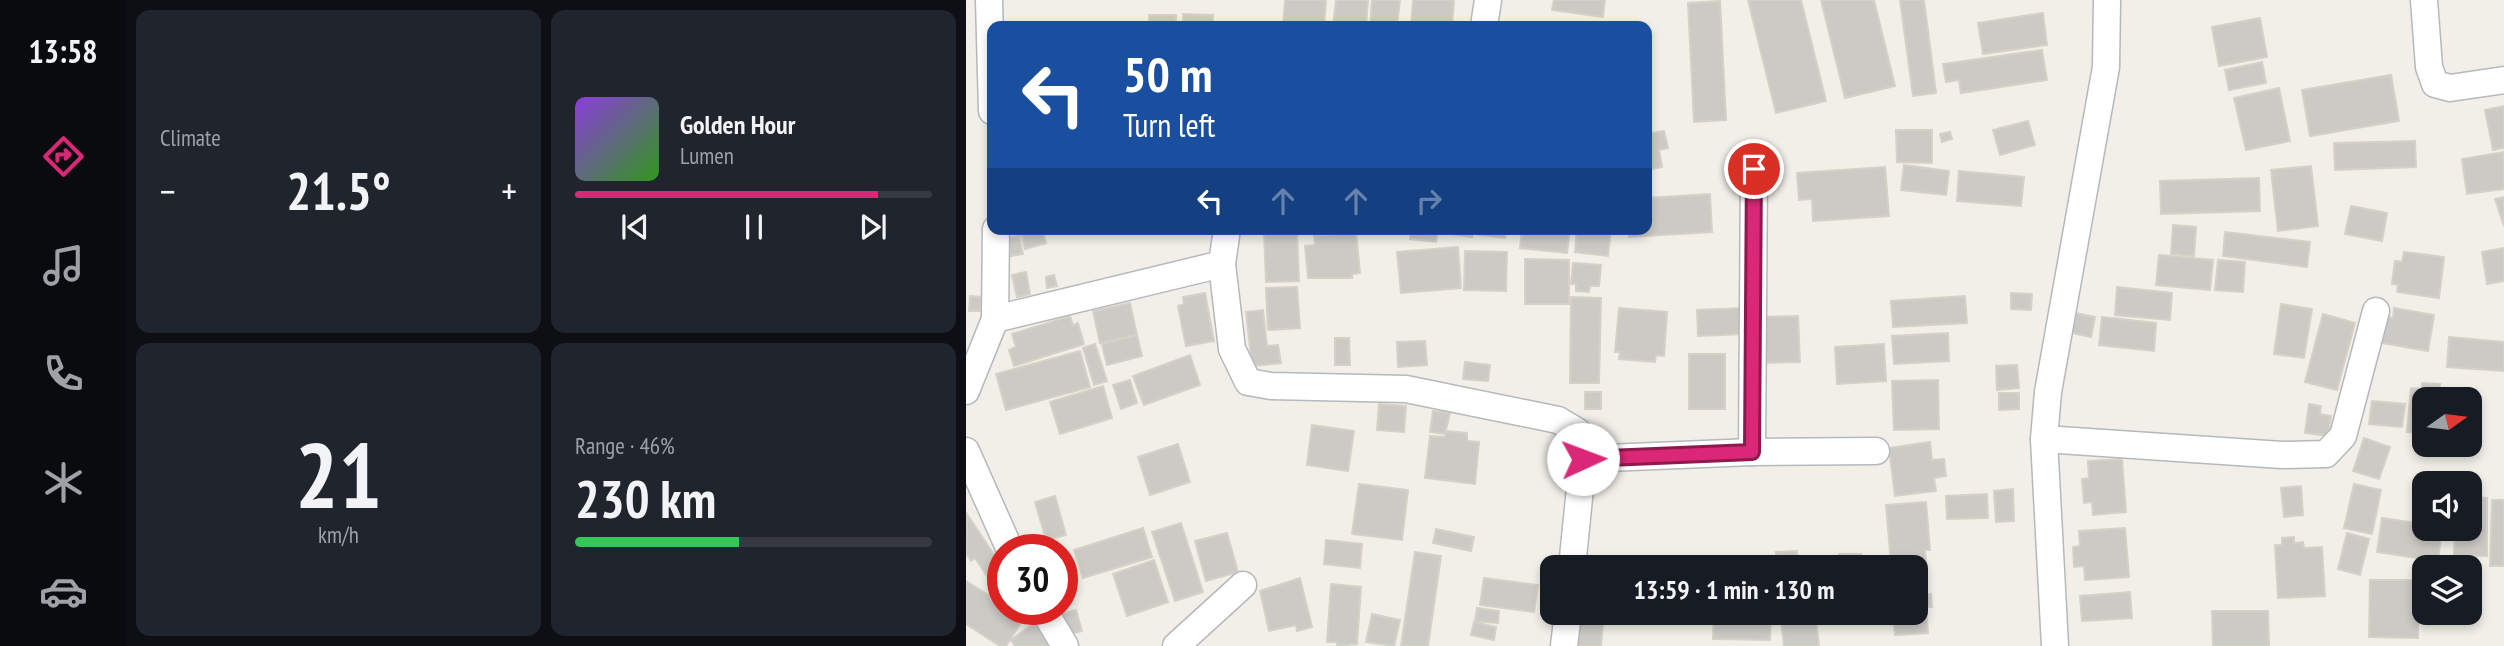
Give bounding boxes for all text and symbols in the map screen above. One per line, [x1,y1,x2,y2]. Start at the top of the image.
text: 13:58 [28,30,98,72]
text: 50 m [1123,42,1212,106]
icon: left [1008,49,1099,140]
text: Turn left [1123,104,1215,146]
text: Golden Hour [680,108,795,141]
text: Climate [160,123,221,152]
icon: directions [39,132,88,181]
pin [1724,139,1784,199]
text: Lumen [680,141,734,170]
icon: arrive [1735,150,1773,188]
text: 21.5° [286,157,391,224]
text: − [160,166,176,215]
text: + [501,166,517,215]
icon: left [1191,182,1229,220]
icon: ahead [1264,182,1302,220]
icon: ahead [1337,182,1375,220]
icon: right [1410,182,1448,220]
icon: previous [616,208,654,246]
icon: pause [735,208,773,246]
icon: next [854,208,892,246]
icon: music [39,241,88,290]
icon: phone [39,349,88,398]
north arrow [2412,387,2482,457]
map controls [2412,387,2482,625]
text: 21 [295,415,382,533]
position arrow [1546,422,1620,496]
text: Range · 46% [575,431,675,460]
icon: climate [39,458,88,507]
text: 230 km [575,465,716,532]
button: sound [2412,471,2482,541]
text: km/h [318,520,359,549]
speed limit sign: 30 [987,534,1078,625]
button: layers [2412,555,2482,625]
icon: car [39,567,88,616]
text: 13:59 · 1 min · 130 m [1634,573,1834,606]

